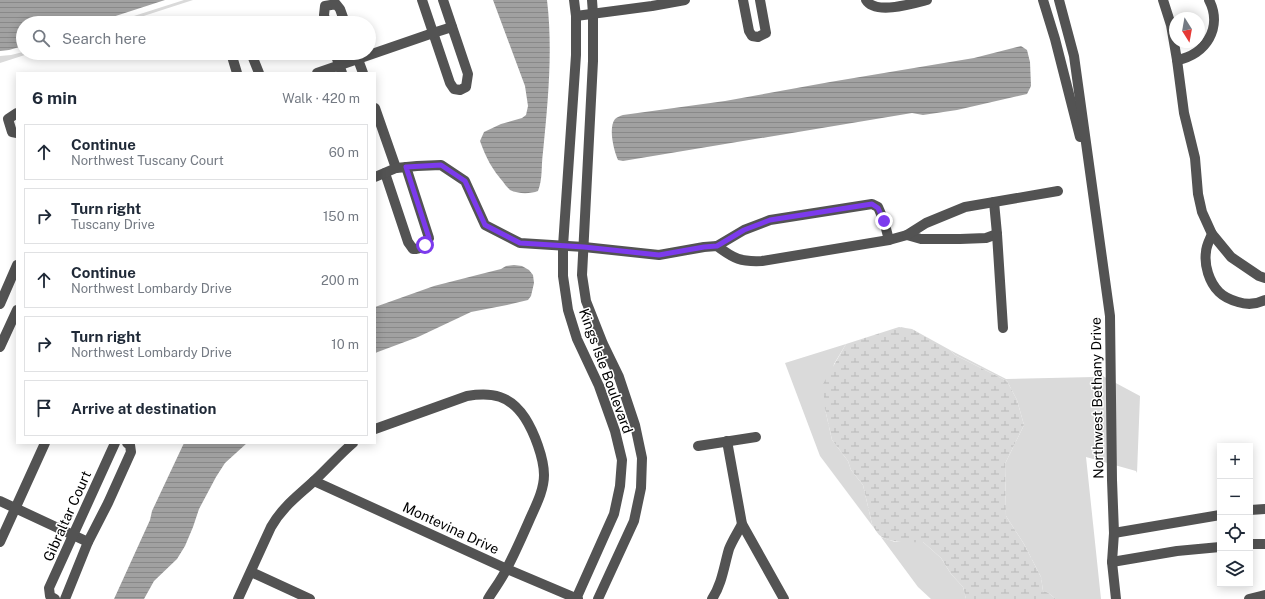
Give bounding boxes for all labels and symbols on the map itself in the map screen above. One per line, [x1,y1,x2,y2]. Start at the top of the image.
north arrow [1169,12,1205,48]
route end [875,212,893,230]
route start [416,236,434,254]
street label: Kings Isle Boulevard [576,306,636,436]
street label: Northwest Bethany Drive [1088,317,1106,479]
street label: Gibraltar Court [40,468,94,564]
street label: Montevina Drive [400,499,502,557]

